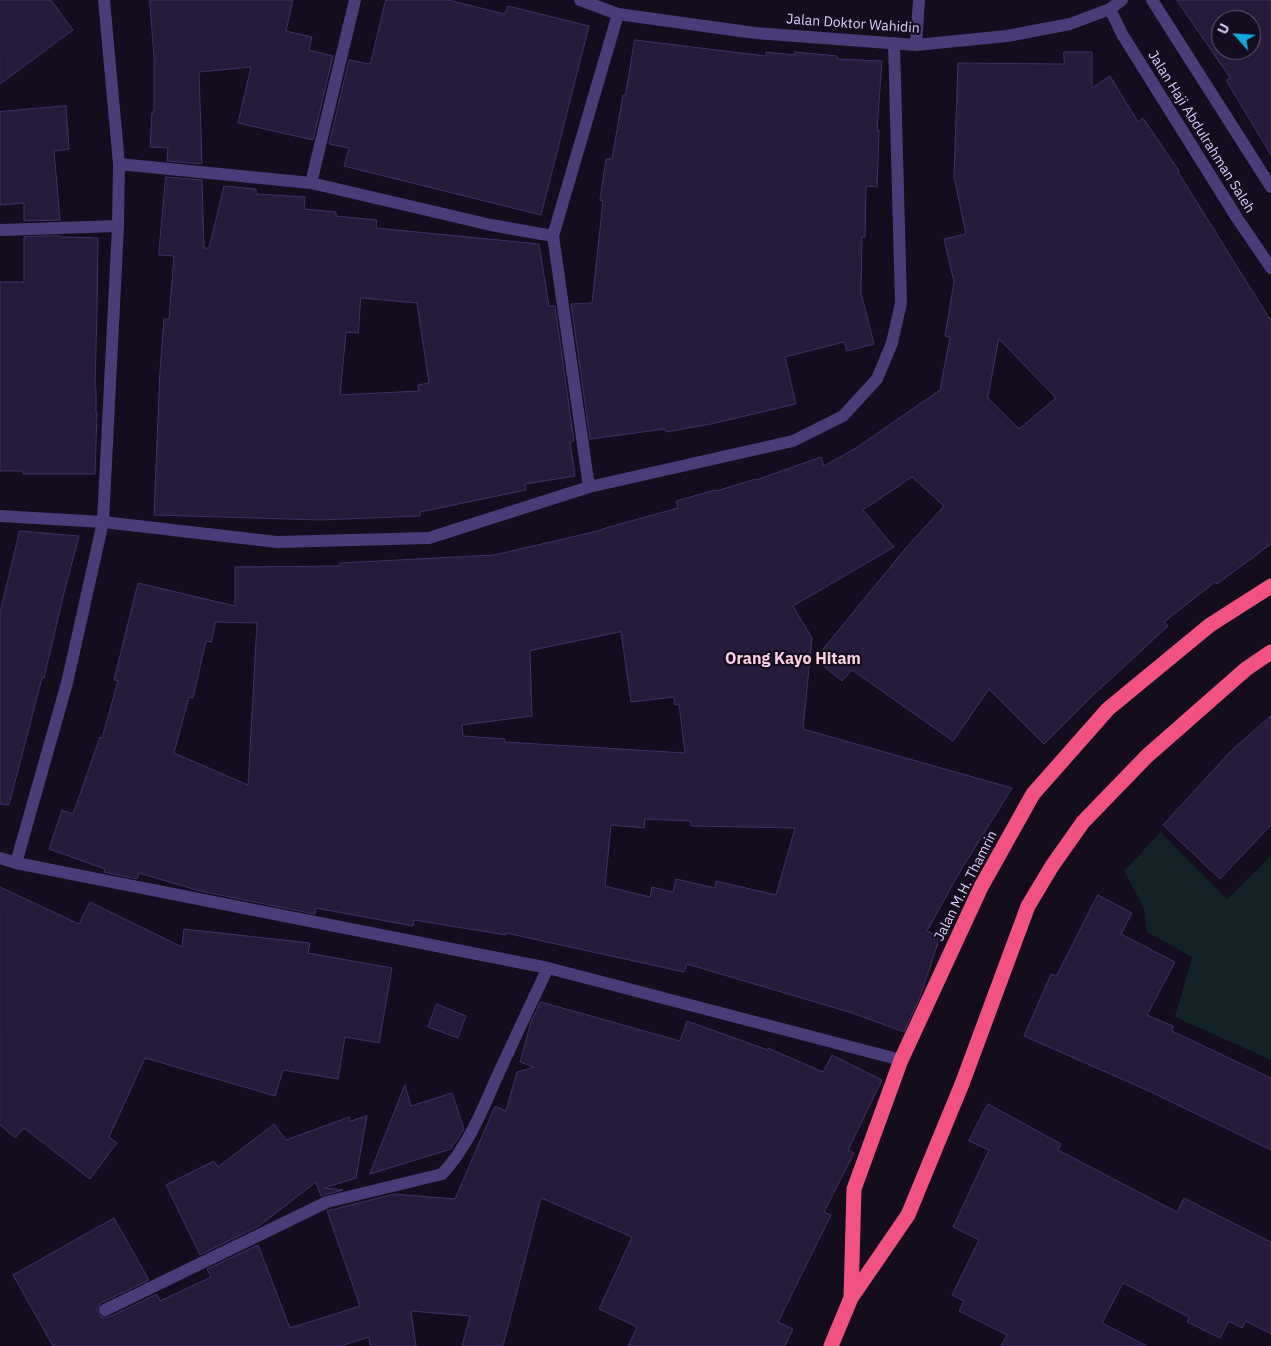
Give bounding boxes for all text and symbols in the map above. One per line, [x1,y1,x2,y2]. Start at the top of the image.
north arrow [1211,10,1261,60]
street label: Jalan Doktor Wahidin [786,11,920,37]
text: U [1213,21,1234,37]
street label: Jalan Haji Abdulrahman Saleh [1144,48,1258,216]
district label: Orang Kayo Hitam [725,649,861,669]
street label: Jalan M.H. Thamrin [931,828,1001,944]

